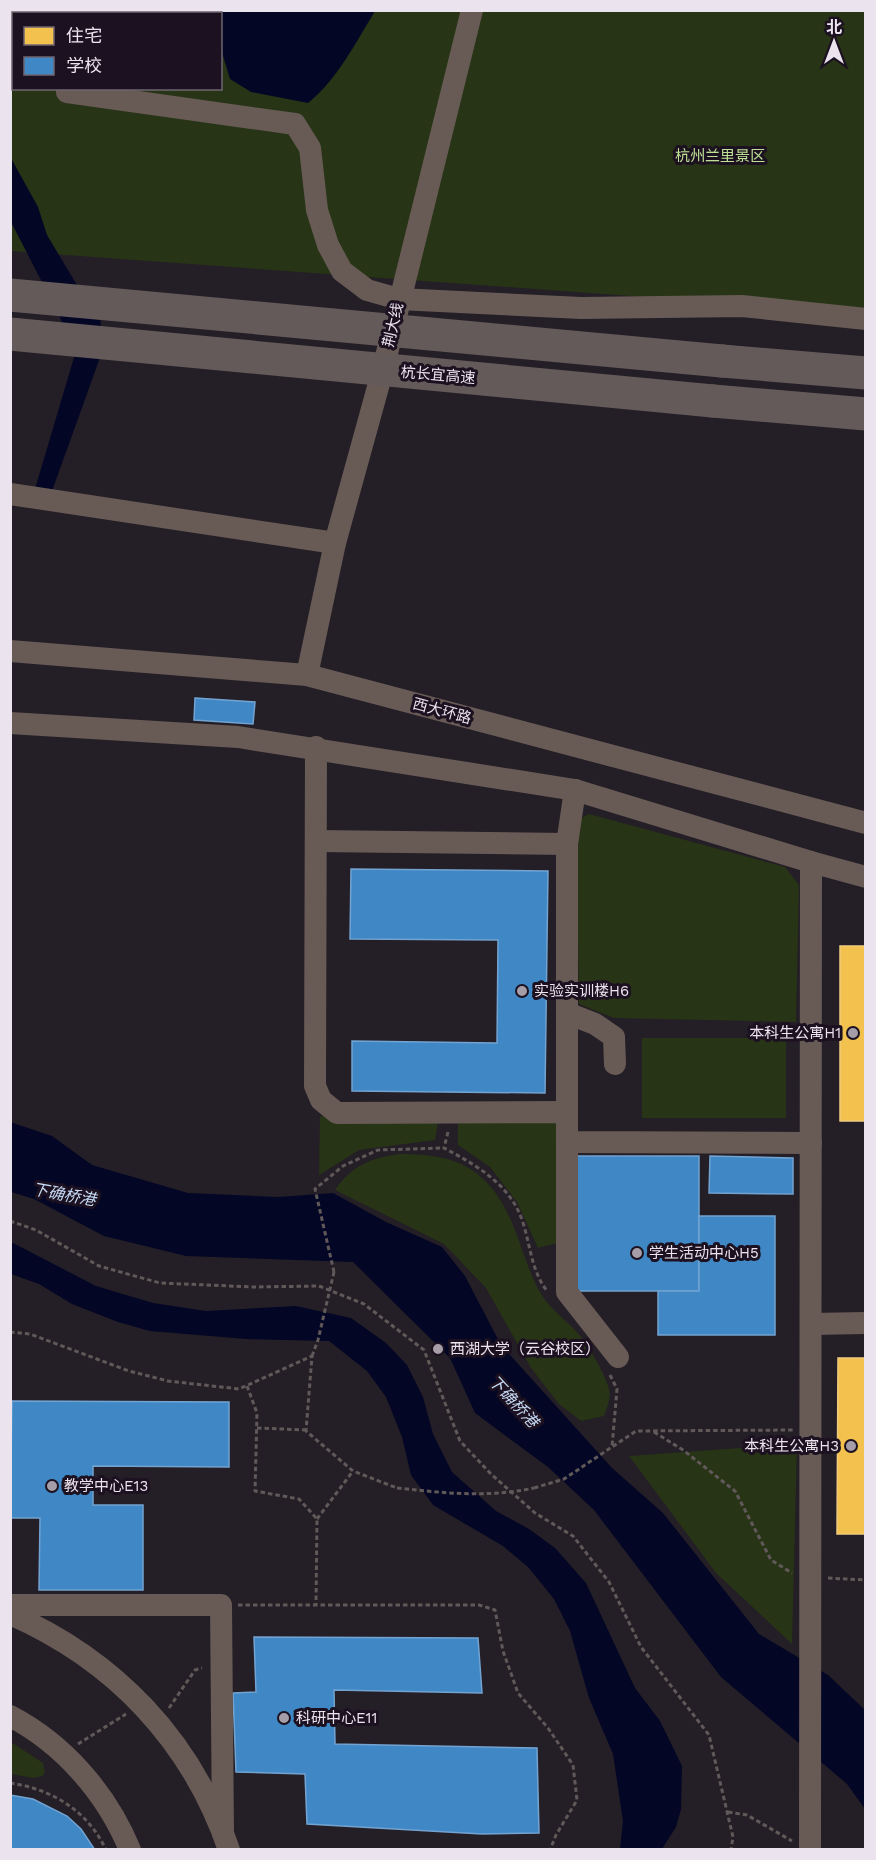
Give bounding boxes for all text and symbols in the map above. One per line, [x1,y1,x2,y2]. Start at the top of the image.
legend [12,12,222,90]
north arrow [804,12,864,72]
text: 北 [826,18,842,37]
text: 住宅 [66,25,102,46]
text: 学校 [66,55,102,76]
park label: 杭州兰里景区 [675,147,765,165]
street label: 荆大线 [379,301,407,349]
street label: 杭长宜高速 [400,363,476,387]
street label: 西大环路 [411,695,473,727]
place label: 实验实训楼H6 [534,982,629,1000]
marker: 实验实训楼H6 [515,984,529,998]
place label: 本科生公寓H1 [749,1024,841,1042]
marker: 本科生公寓H1 [846,1026,860,1040]
water label: 下确桥港 [31,1180,99,1210]
place label: 学生活动中心H5 [649,1244,759,1262]
marker: 学生活动中心H5 [630,1246,644,1260]
place label: 西湖大学（云谷校区） [450,1340,600,1358]
marker: 西湖大学（云谷校区） [431,1342,445,1356]
water label: 下确桥港 [485,1371,544,1433]
place label: 本科生公寓H3 [744,1437,839,1455]
marker: 本科生公寓H3 [844,1439,858,1453]
place label: 教学中心E13 [64,1477,148,1495]
marker: 教学中心E13 [45,1479,59,1493]
place label: 科研中心E11 [296,1709,377,1727]
marker: 科研中心E11 [277,1711,291,1725]

